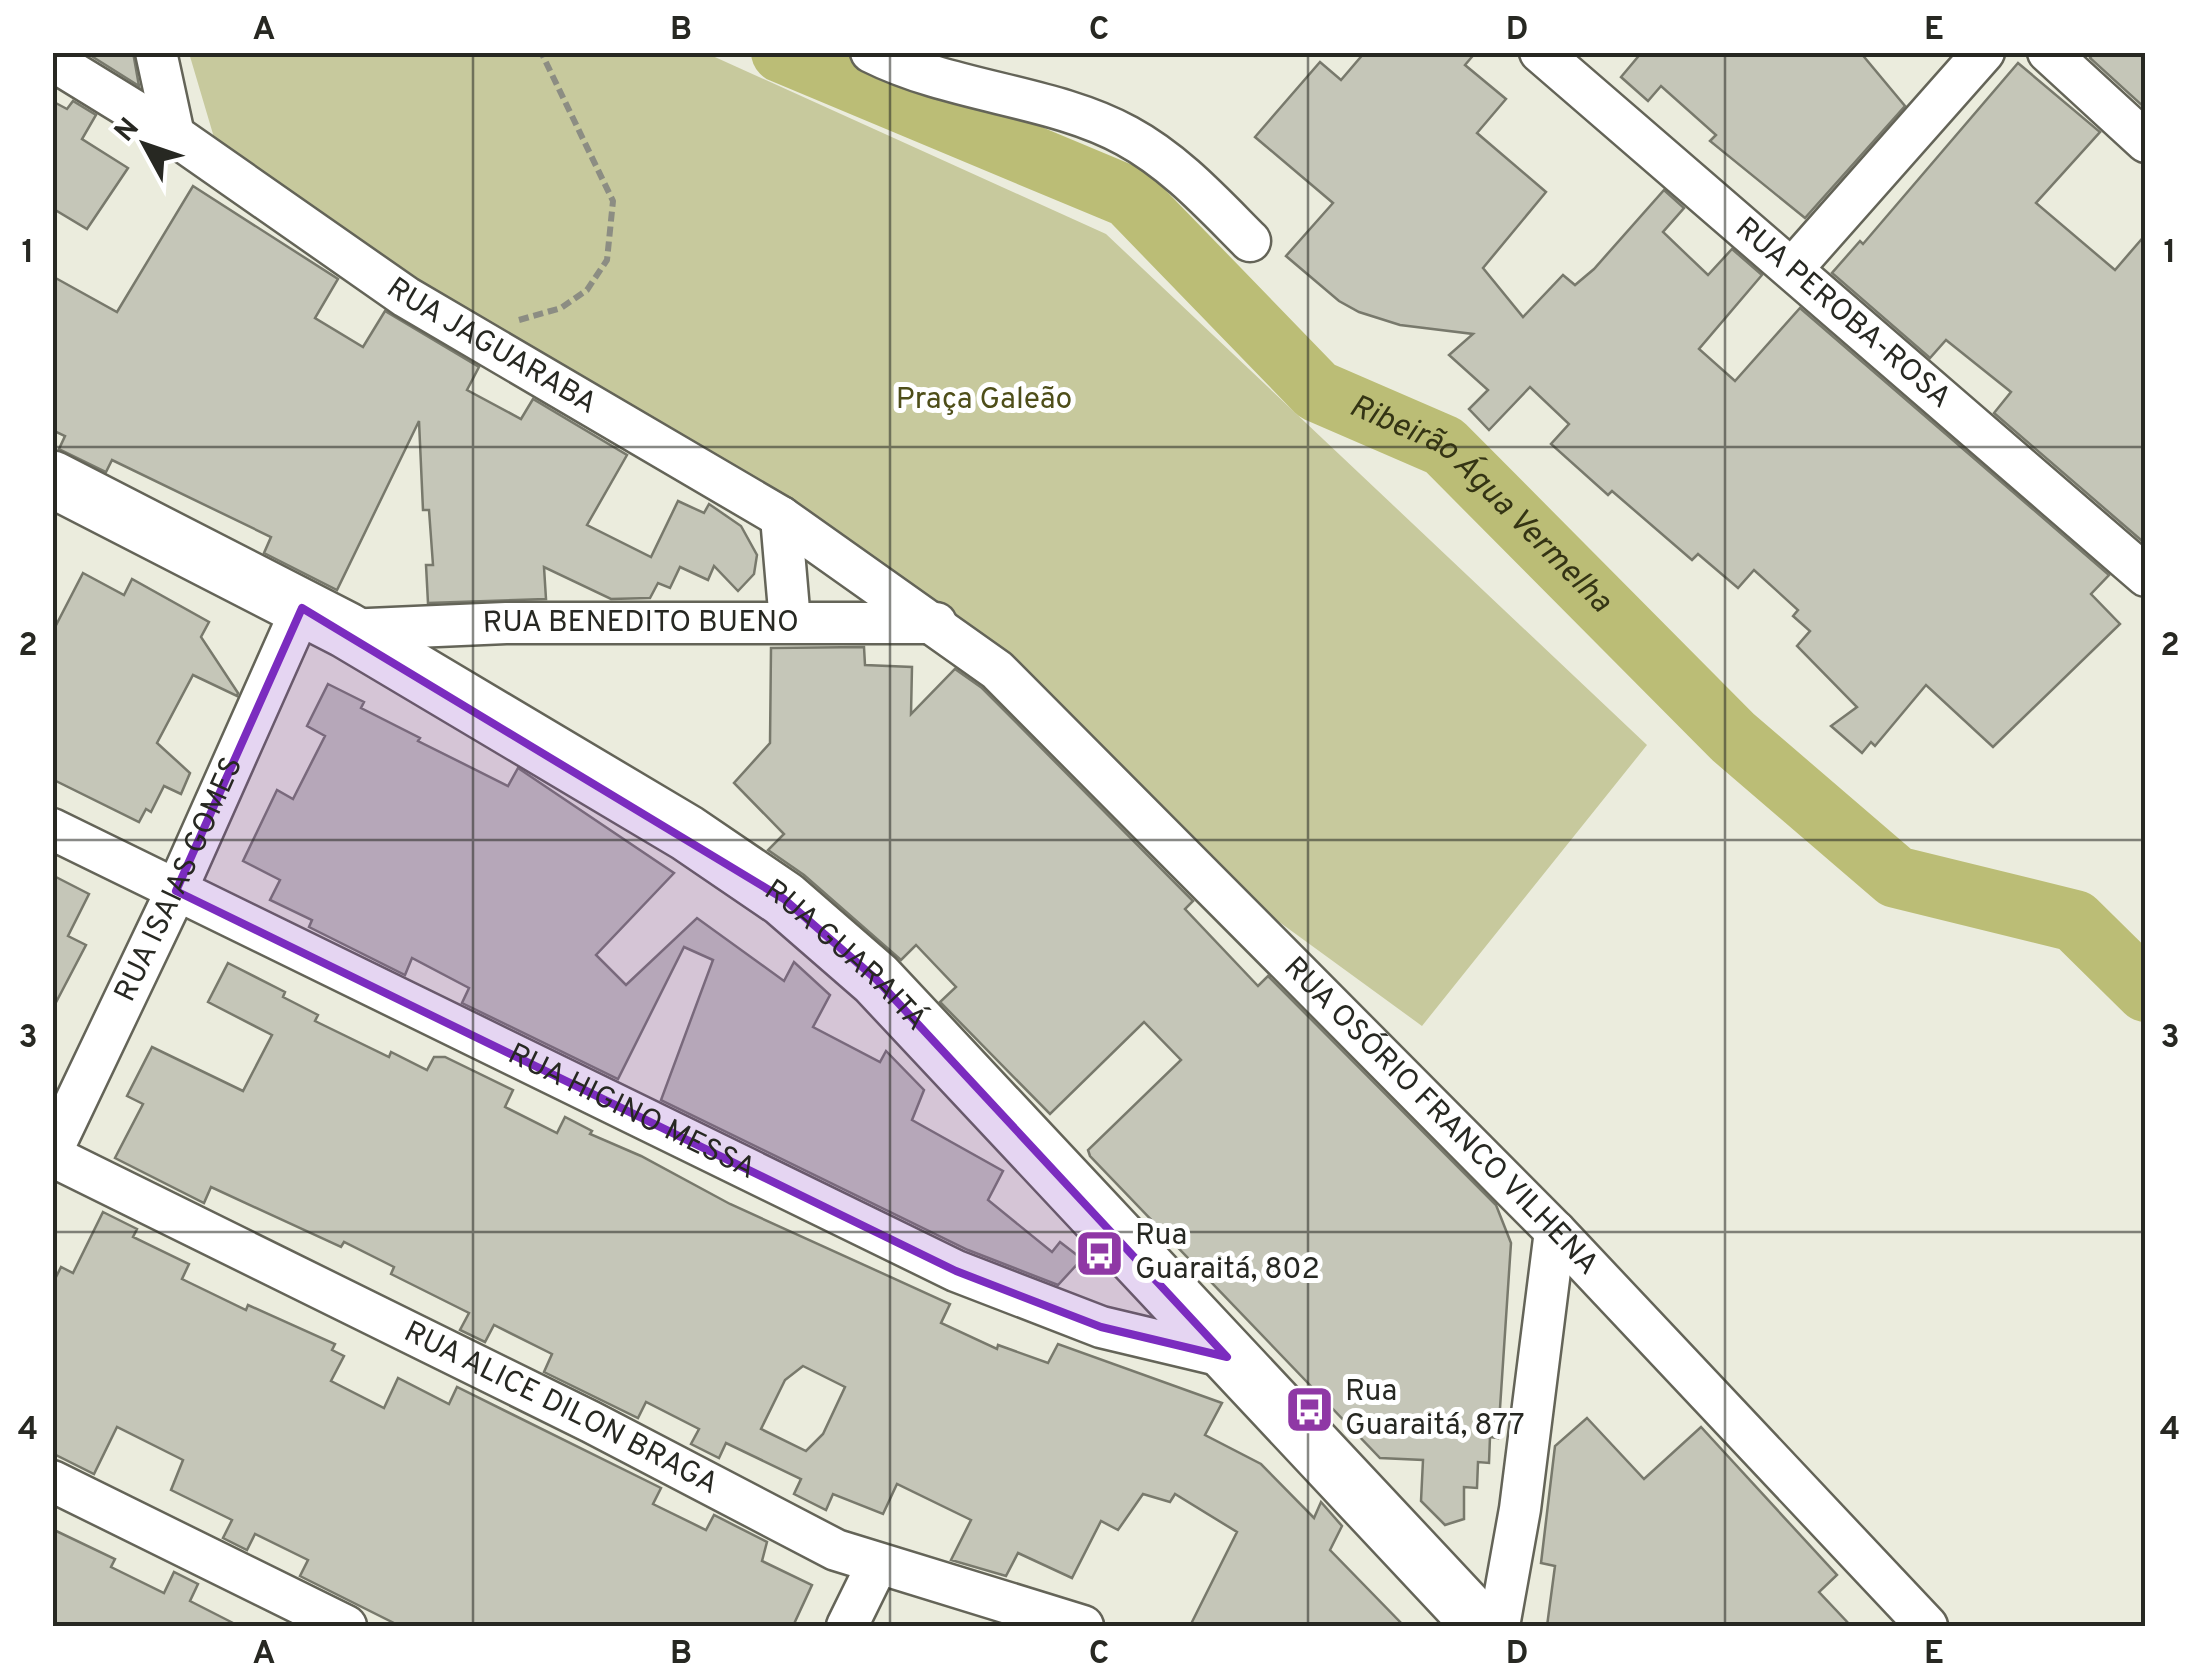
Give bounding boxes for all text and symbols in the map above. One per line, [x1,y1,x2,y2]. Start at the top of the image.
text: A [253,11,275,51]
text: B [670,11,692,51]
text: C [1089,11,1109,51]
text: D [1506,11,1528,51]
text: E [1924,11,1944,51]
north arrow [95,95,195,195]
text: N [108,112,148,150]
street label: RUA PEROBA-ROSA [1727,210,1958,417]
text: 1 [22,234,34,274]
text: 1 [2164,234,2176,274]
street label: RUA JAGUARABA [379,270,603,423]
park label: Praça Galeão [896,382,1072,419]
water label: Ribeirão Água Vermelha [1343,387,1620,623]
street label: RUA BENEDITO BUENO [482,605,799,643]
text: 2 [18,627,38,667]
text: 2 [2160,627,2180,667]
street label: RUA ISAIAS GOMES [107,751,252,1008]
street label: RUA GUARAITÁ [757,872,935,1039]
street label: RUA OSÓRIO FRANCO VILHENA [1275,950,1606,1283]
text: 3 [18,1019,38,1059]
text: 3 [2160,1019,2180,1059]
street label: RUA HIGINO MESSA [502,1036,761,1188]
place label: Rua Guaraitá, 802 [1135,1218,1320,1289]
bus stop icon: Rua Guaraitá, 802 [1074,1227,1126,1279]
street label: RUA ALICE DILON BRAGA [397,1314,724,1503]
place label: Rua Guaraitá, 877 [1345,1374,1525,1445]
bus stop icon: Rua Guaraitá, 877 [1284,1383,1336,1435]
text: 4 [18,1411,38,1451]
text: 4 [2160,1411,2180,1451]
text: A [253,1635,275,1675]
text: B [670,1635,692,1675]
text: C [1089,1635,1109,1675]
text: D [1506,1635,1528,1675]
text: E [1924,1635,1944,1675]

